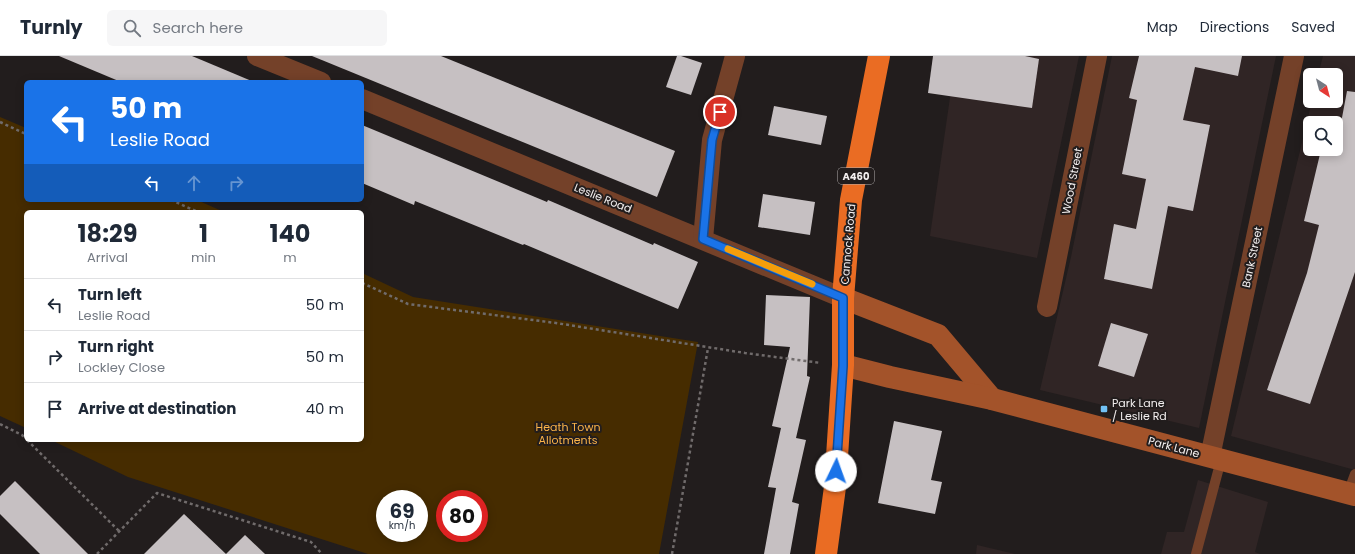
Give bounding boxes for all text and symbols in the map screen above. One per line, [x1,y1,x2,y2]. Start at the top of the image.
search box [107,10,387,46]
text: Turnly [20,14,83,41]
icon: search [121,17,143,39]
text: Search here [153,17,243,38]
text: Map [1147,17,1178,37]
text: Directions [1200,17,1269,37]
text: Saved [1291,17,1335,37]
north arrow [1303,68,1343,108]
map controls [1303,68,1343,156]
text: 50 m [110,89,182,128]
pin [703,95,737,129]
icon: left [44,96,96,148]
icon: arrive [709,101,731,123]
button: search [1303,116,1343,156]
text: Leslie Road [110,127,210,152]
street label: Wood Street [1058,146,1086,216]
road number: A460 [838,168,874,184]
icon: left [141,172,163,194]
icon: ahead [183,172,205,194]
icon: right [225,172,247,194]
street label: Leslie Road [572,179,634,217]
street label: Cannock Road [837,203,859,285]
text: 18:29 [78,217,137,250]
text: 1 [199,217,208,250]
text: 140 [269,217,310,250]
street label: Bank Street [1238,225,1266,289]
text: Arrival [87,248,128,267]
text: min [191,248,216,267]
text: m [283,248,297,267]
text: Turn left [78,284,142,305]
icon: left [44,294,66,316]
text: 50 m [306,294,344,315]
text: Leslie Road [78,306,150,325]
text: Turn right [78,336,154,357]
icon: right [44,346,66,368]
text: 50 m [306,346,344,367]
text: Lockley Close [78,358,165,377]
place label: Park Lane / Leslie Rd [1112,395,1167,424]
icon: arrive [44,398,66,420]
text: Arrive at destination [78,398,236,419]
text: 40 m [306,398,344,419]
marker: Park Lane / Leslie Rd [1099,404,1109,414]
park label: Heath Town Allotments [536,419,600,448]
street label: Park Lane [1147,432,1202,462]
position arrow [815,450,857,492]
speed limit sign: 80 [436,490,488,542]
text: 69 [389,497,415,525]
text: km/h [389,518,415,533]

